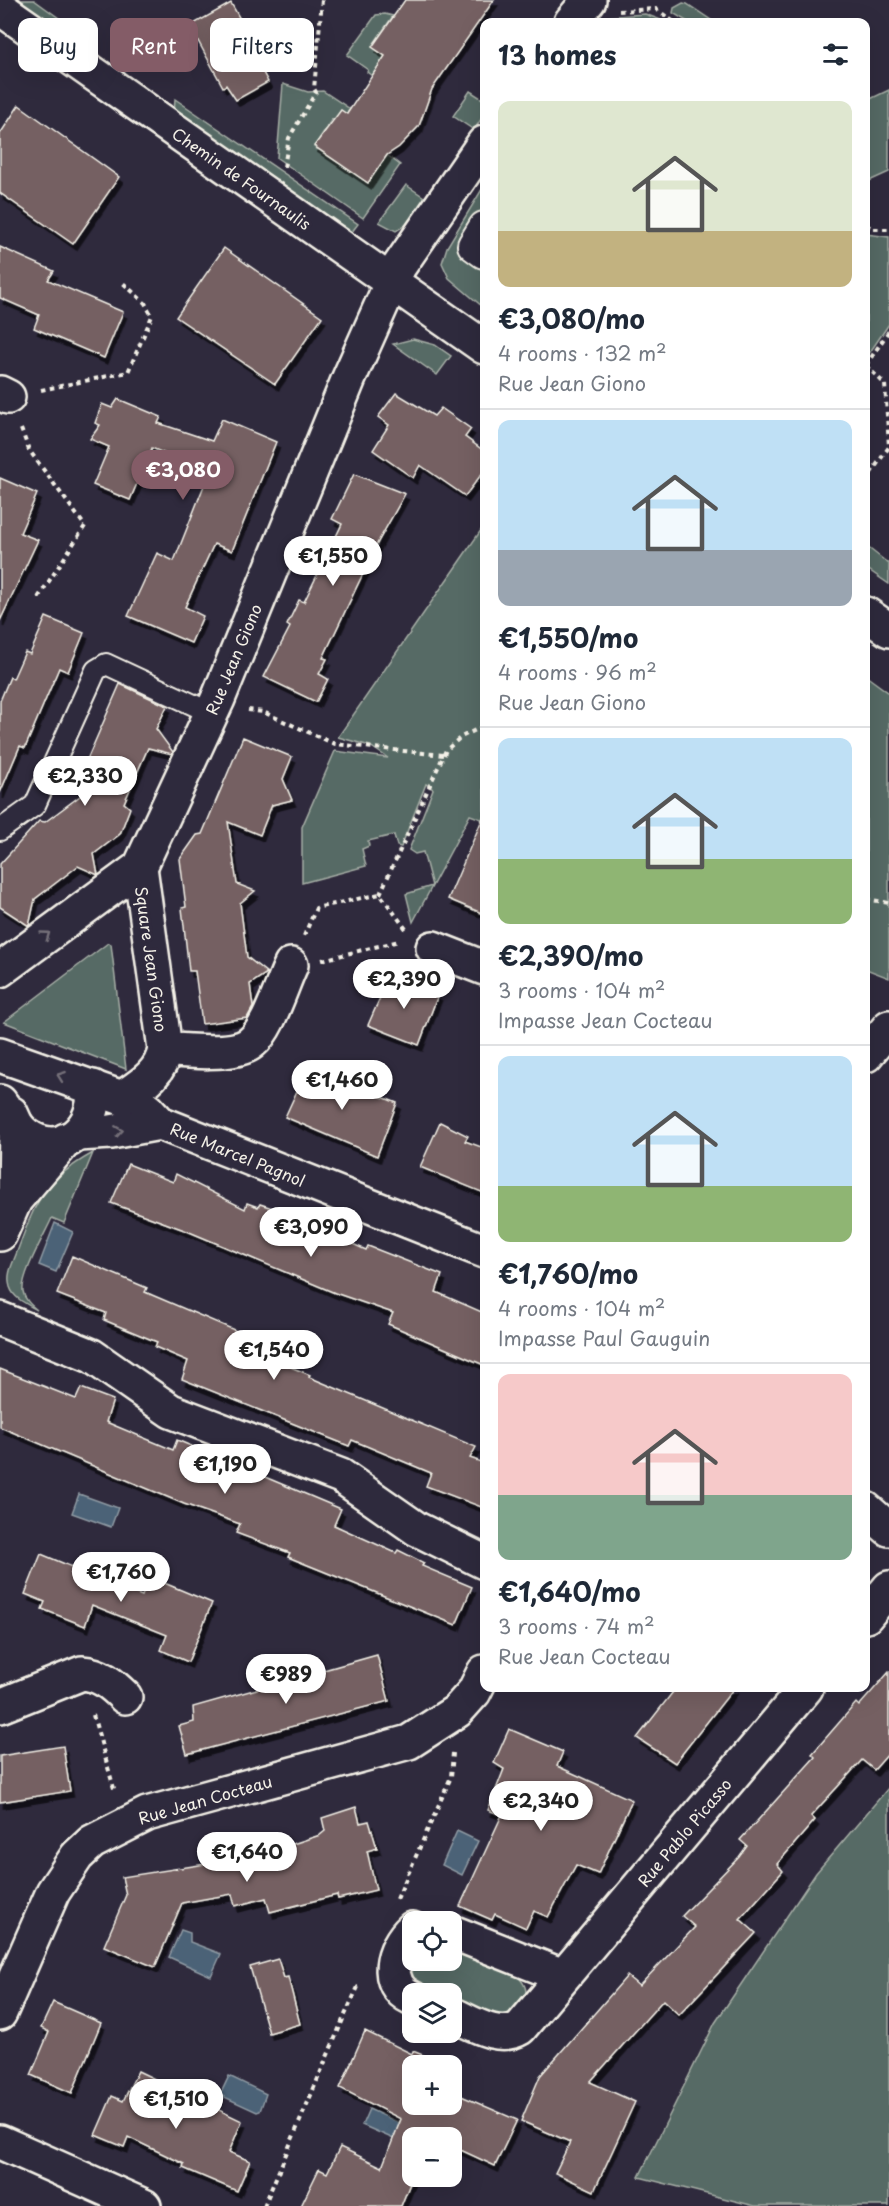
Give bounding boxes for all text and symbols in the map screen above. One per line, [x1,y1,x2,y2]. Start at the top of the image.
chip: Buy [18,18,98,72]
chip: Rent [110,18,198,72]
chip: Filters [210,18,314,72]
text: 13 homes [498,35,616,74]
icon: filters [819,38,852,71]
street label: Chemin de Fournaulis [168,121,316,235]
icon: home [621,140,729,248]
text: €3,080/mo [498,299,645,338]
text: 4 rooms · 132 m² [498,338,667,368]
text: Rue Jean Giono [498,368,646,398]
pin: €3,080 [134,450,232,501]
text: €3,080 [145,454,221,484]
icon: home [621,459,729,567]
pin: €1,550 [284,536,382,587]
text: €1,550 [298,540,368,570]
street label: Rue Jean Giono [199,600,267,718]
text: €1,550/mo [498,618,638,657]
text: 4 rooms · 96 m² [498,657,657,687]
text: Rue Jean Giono [498,687,646,717]
pin: €2,330 [36,756,134,807]
text: €2,330 [47,760,123,790]
icon: home [621,777,729,885]
street label: Square Jean Giono [130,885,174,1033]
one-way arrow [40,931,51,942]
text: €2,390/mo [498,936,643,975]
pin: €2,390 [355,959,453,1010]
text: €2,390 [367,963,441,993]
text: 3 rooms · 104 m² [498,975,665,1005]
text: Impasse Jean Cocteau [498,1005,712,1035]
pin: €1,460 [293,1060,391,1111]
text: €1,460 [306,1064,378,1094]
one-way arrow [56,1070,67,1083]
icon: home [621,1095,729,1203]
street label: Rue Marcel Pagnol [167,1116,309,1192]
one-way arrow [114,1125,124,1138]
pin: €3,090 [262,1207,360,1258]
text: €3,090 [274,1211,348,1241]
text: €1,760/mo [498,1254,638,1293]
text: 4 rooms · 104 m² [498,1293,665,1323]
text: Impasse Paul Gauguin [498,1323,710,1353]
pin: €1,540 [225,1330,323,1381]
text: €1,540 [238,1334,310,1364]
icon: home [621,1413,729,1521]
pin: €1,190 [176,1444,274,1495]
text: €1,190 [193,1448,257,1478]
pin: €1,760 [72,1552,170,1603]
text: €1,760 [86,1556,156,1586]
text: €1,640/mo [498,1572,641,1611]
text: 3 rooms · 74 m² [498,1611,655,1641]
text: Rue Jean Cocteau [498,1641,671,1671]
pin: €989 [250,1654,322,1705]
text: €989 [260,1658,312,1688]
street label: Rue Jean Cocteau [135,1768,275,1830]
street label: Rue Pablo Picasso [631,1772,737,1891]
pin: €2,340 [492,1781,590,1832]
text: €2,340 [503,1785,579,1815]
pin: €1,640 [198,1832,296,1883]
text: €1,640 [211,1836,283,1866]
map controls [402,1911,462,2187]
button: locate [402,1911,462,1971]
button: layers [402,1983,462,2043]
button: + [402,2055,462,2115]
pin: €1,510 [127,2079,225,2130]
text: €1,510 [143,2083,209,2113]
button: − [402,2127,462,2187]

